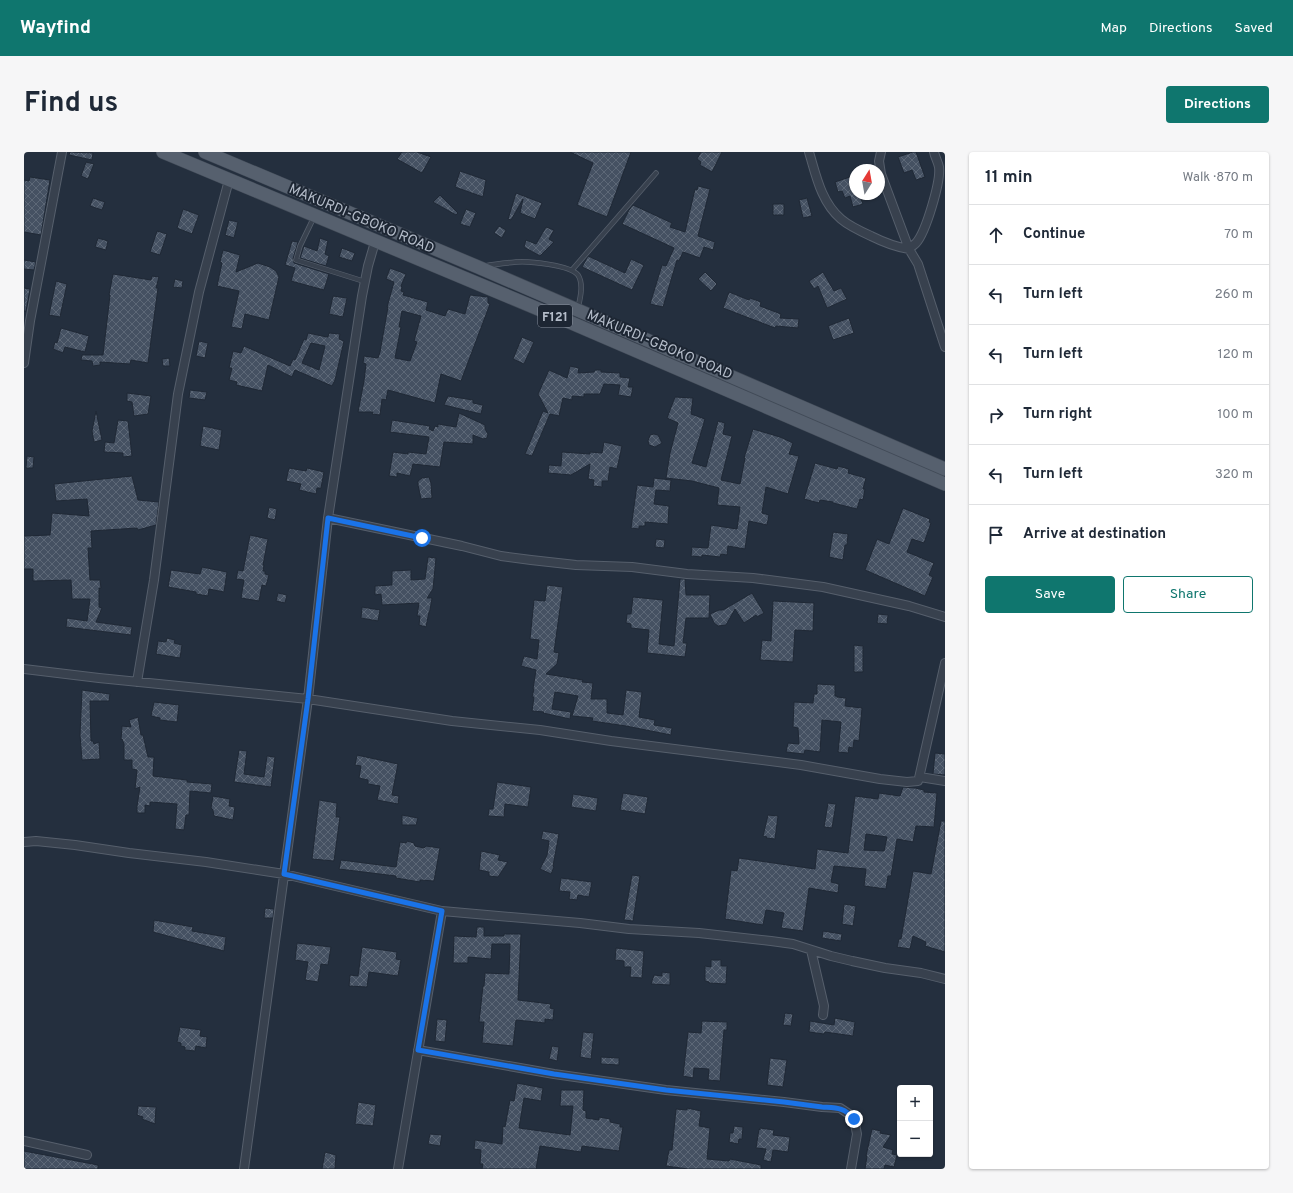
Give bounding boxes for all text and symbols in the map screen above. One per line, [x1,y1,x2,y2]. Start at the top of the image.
text: Wayfind [20,16,91,40]
text: Map [1101,20,1127,37]
text: Directions [1149,20,1213,37]
text: Saved [1235,20,1273,37]
text: Find us [24,86,118,122]
button: Directions [1166,86,1269,123]
north arrow [849,164,885,200]
text: 11 min [985,167,1033,189]
text: Walk · 870 m [1183,170,1253,186]
street label: MAKURDI-GBOKO ROAD [286,181,437,258]
icon: ahead [985,224,1007,246]
text: Continue [1023,225,1085,244]
text: 70 m [1224,227,1253,243]
icon: left [985,284,1007,306]
text: Turn left [1023,285,1083,304]
text: 260 m [1215,287,1253,303]
road number: F121 [538,305,572,327]
street label: MAKURDI-GBOKO ROAD [584,307,735,384]
icon: left [985,344,1007,366]
text: Turn left [1023,345,1083,364]
text: 120 m [1218,347,1253,363]
icon: right [985,404,1007,426]
text: Turn right [1023,405,1092,424]
text: 100 m [1217,407,1253,423]
icon: left [985,464,1007,486]
text: Turn left [1023,465,1083,484]
text: 320 m [1215,467,1253,483]
icon: arrive [985,524,1007,546]
text: Arrive at destination [1023,525,1166,544]
route start [413,529,431,547]
button: Save [985,576,1115,613]
button: Share [1123,576,1253,613]
map controls [897,1085,933,1157]
button: + [897,1085,933,1121]
route end [845,1110,863,1128]
button: − [897,1121,933,1157]

